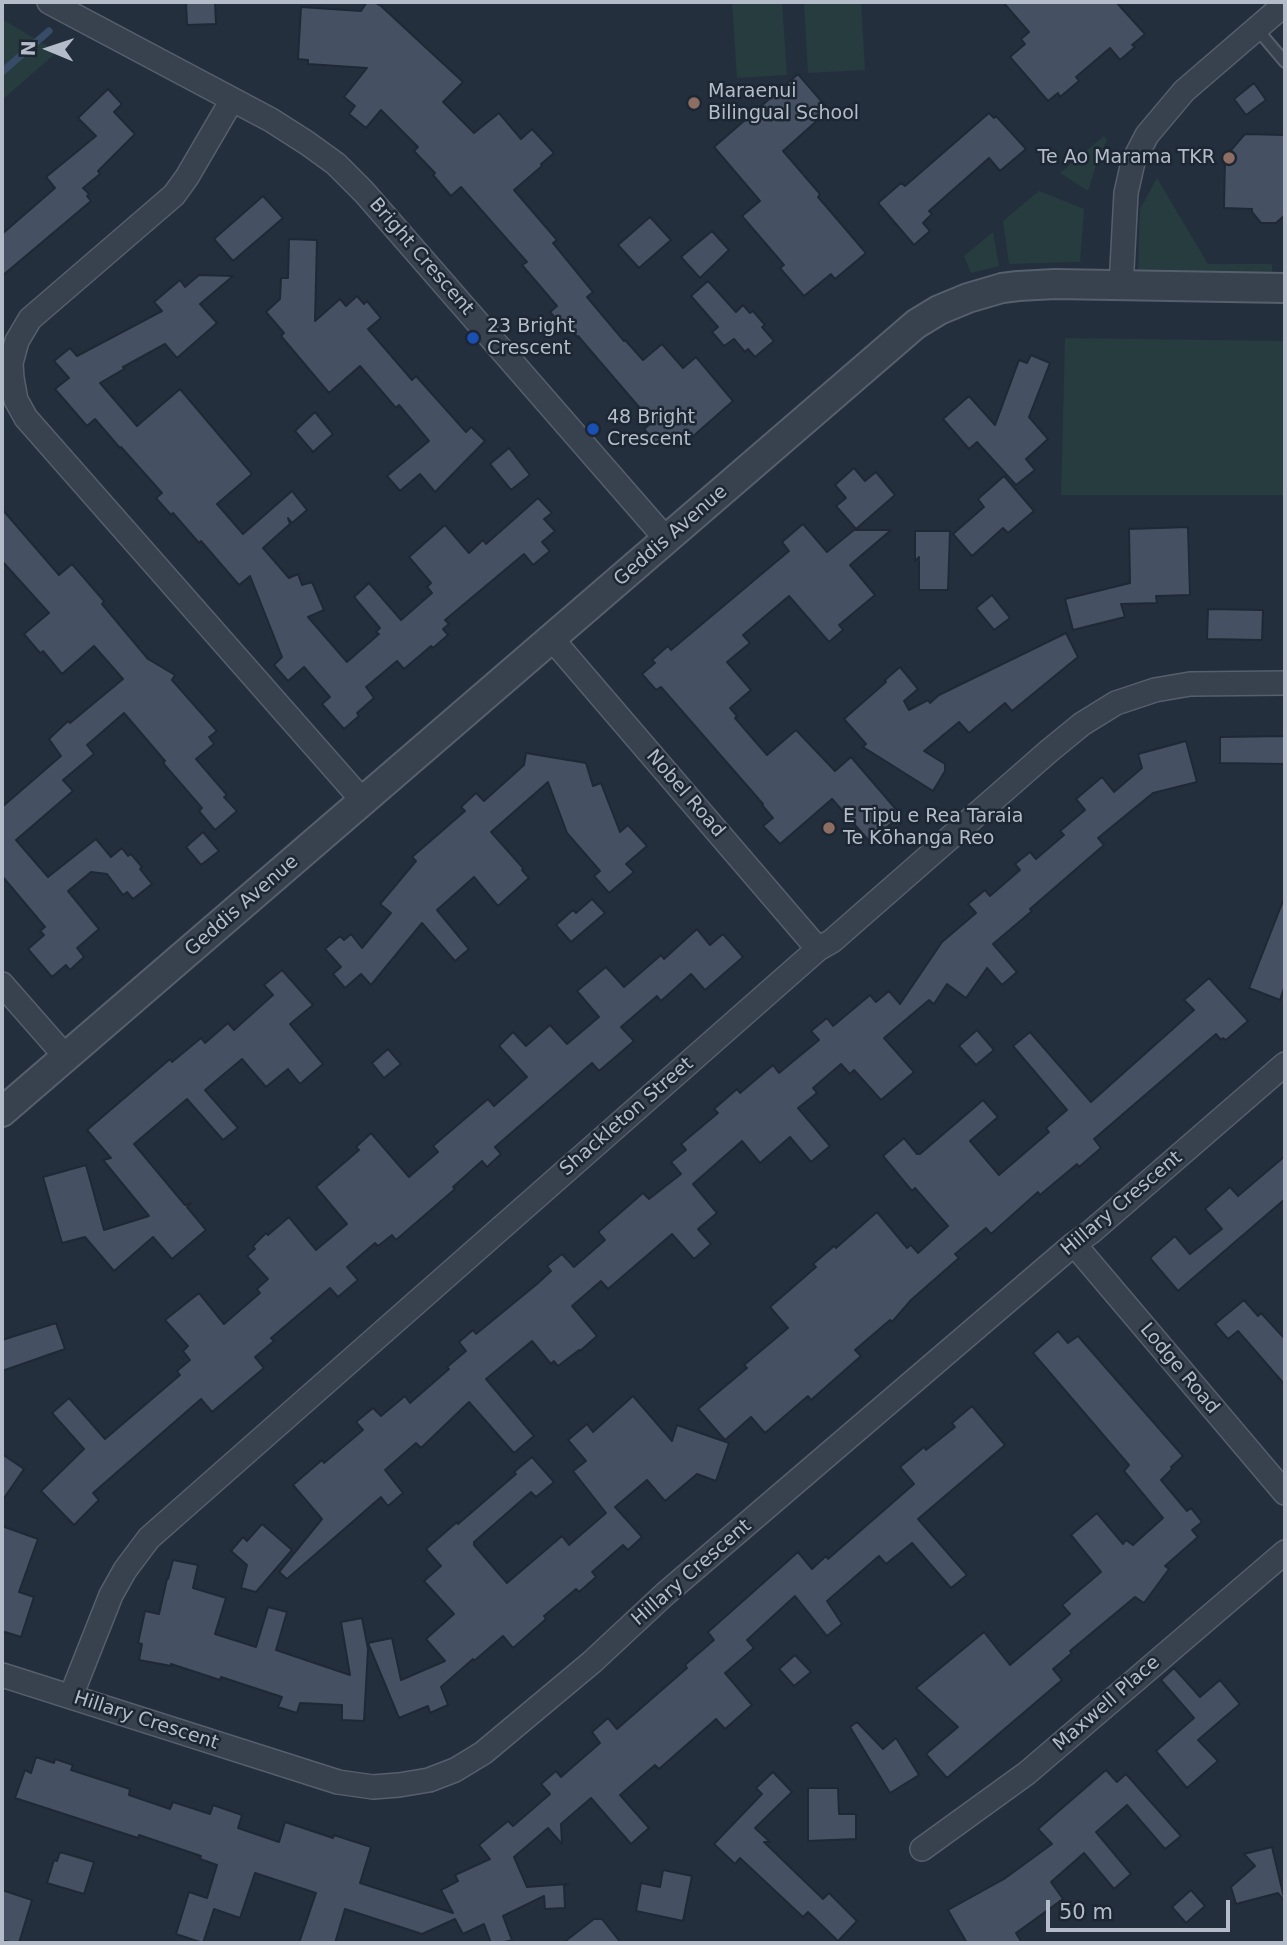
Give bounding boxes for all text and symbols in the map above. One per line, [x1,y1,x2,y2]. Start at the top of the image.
north arrow [14,14,84,84]
text: N [17,40,39,57]
place label: Maraenui Bilingual School [708,81,859,125]
marker: Maraenui Bilingual School [686,95,702,111]
place label: Te Ao Marama TKR [1038,147,1215,169]
marker: Te Ao Marama TKR [1221,150,1237,166]
street label: Bright Crescent [364,194,478,320]
place label: 23 Bright Crescent [487,316,575,360]
marker: 23 Bright Crescent [465,330,481,346]
place label: 48 Bright Crescent [607,407,695,451]
marker: 48 Bright Crescent [585,421,601,437]
street label: Geddis Avenue [610,481,732,591]
street label: Nobel Road [641,746,729,842]
place label: E Tipu e Rea Taraia Te Kōhanga Reo [843,806,1023,850]
marker: E Tipu e Rea Taraia Te Kōhanga Reo [821,820,837,836]
street label: Geddis Avenue [181,851,303,961]
street label: Shackleton Street [556,1053,698,1181]
street label: Hillary Crescent [1057,1147,1187,1261]
street label: Lodge Road [1134,1319,1224,1419]
street label: Hillary Crescent [628,1515,756,1631]
street label: Maxwell Place [1049,1652,1165,1756]
street label: Hillary Crescent [71,1687,221,1755]
scale bar [1049,1885,1233,1929]
text: 50 m [1059,1900,1113,1924]

